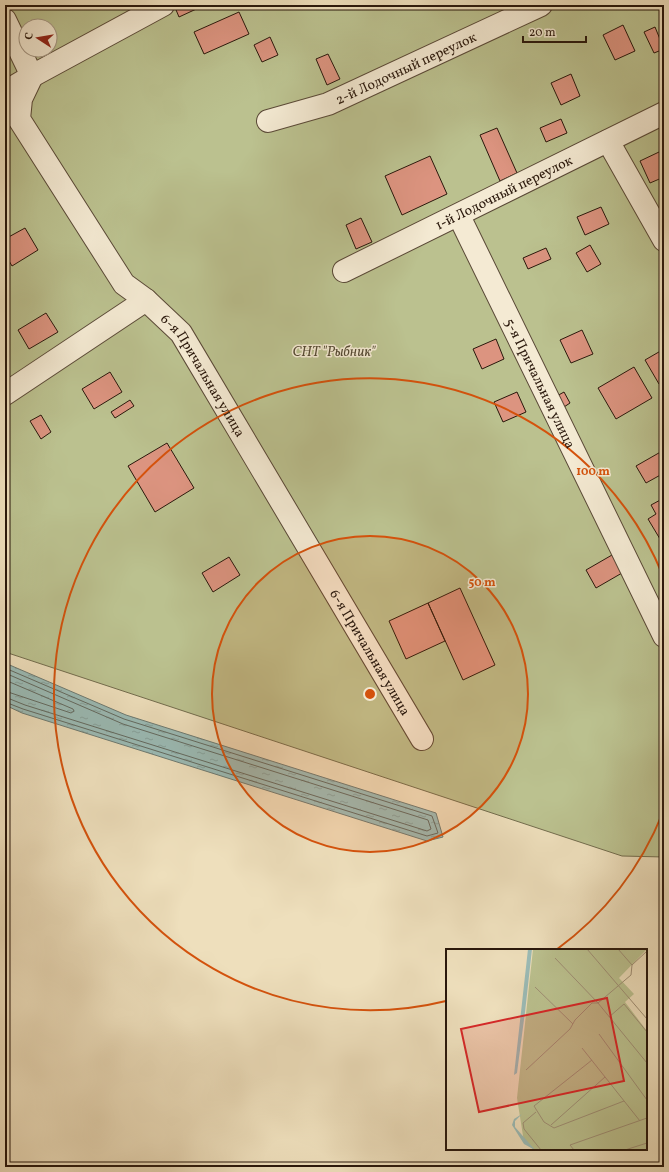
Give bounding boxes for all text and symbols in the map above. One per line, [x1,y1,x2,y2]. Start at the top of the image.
north arrow [18,18,58,58]
scale bar [523,18,586,44]
text: 20 m [529,25,556,41]
street label: 2-й Лодочный переулок [333,28,480,110]
text: С [22,31,38,41]
street label: 1-й Лодочный переулок [432,151,577,235]
street label: 6-я Причальная улица [156,310,249,441]
street label: 5-я Причальная улица [499,315,579,452]
park label: СНТ "Рыбник" [292,343,377,362]
text: 100 m [576,464,610,480]
text: 50 m [468,575,496,591]
street label: 6-я Причальная улица [324,586,414,720]
centre of rings [363,687,377,701]
inset map [446,949,647,1150]

